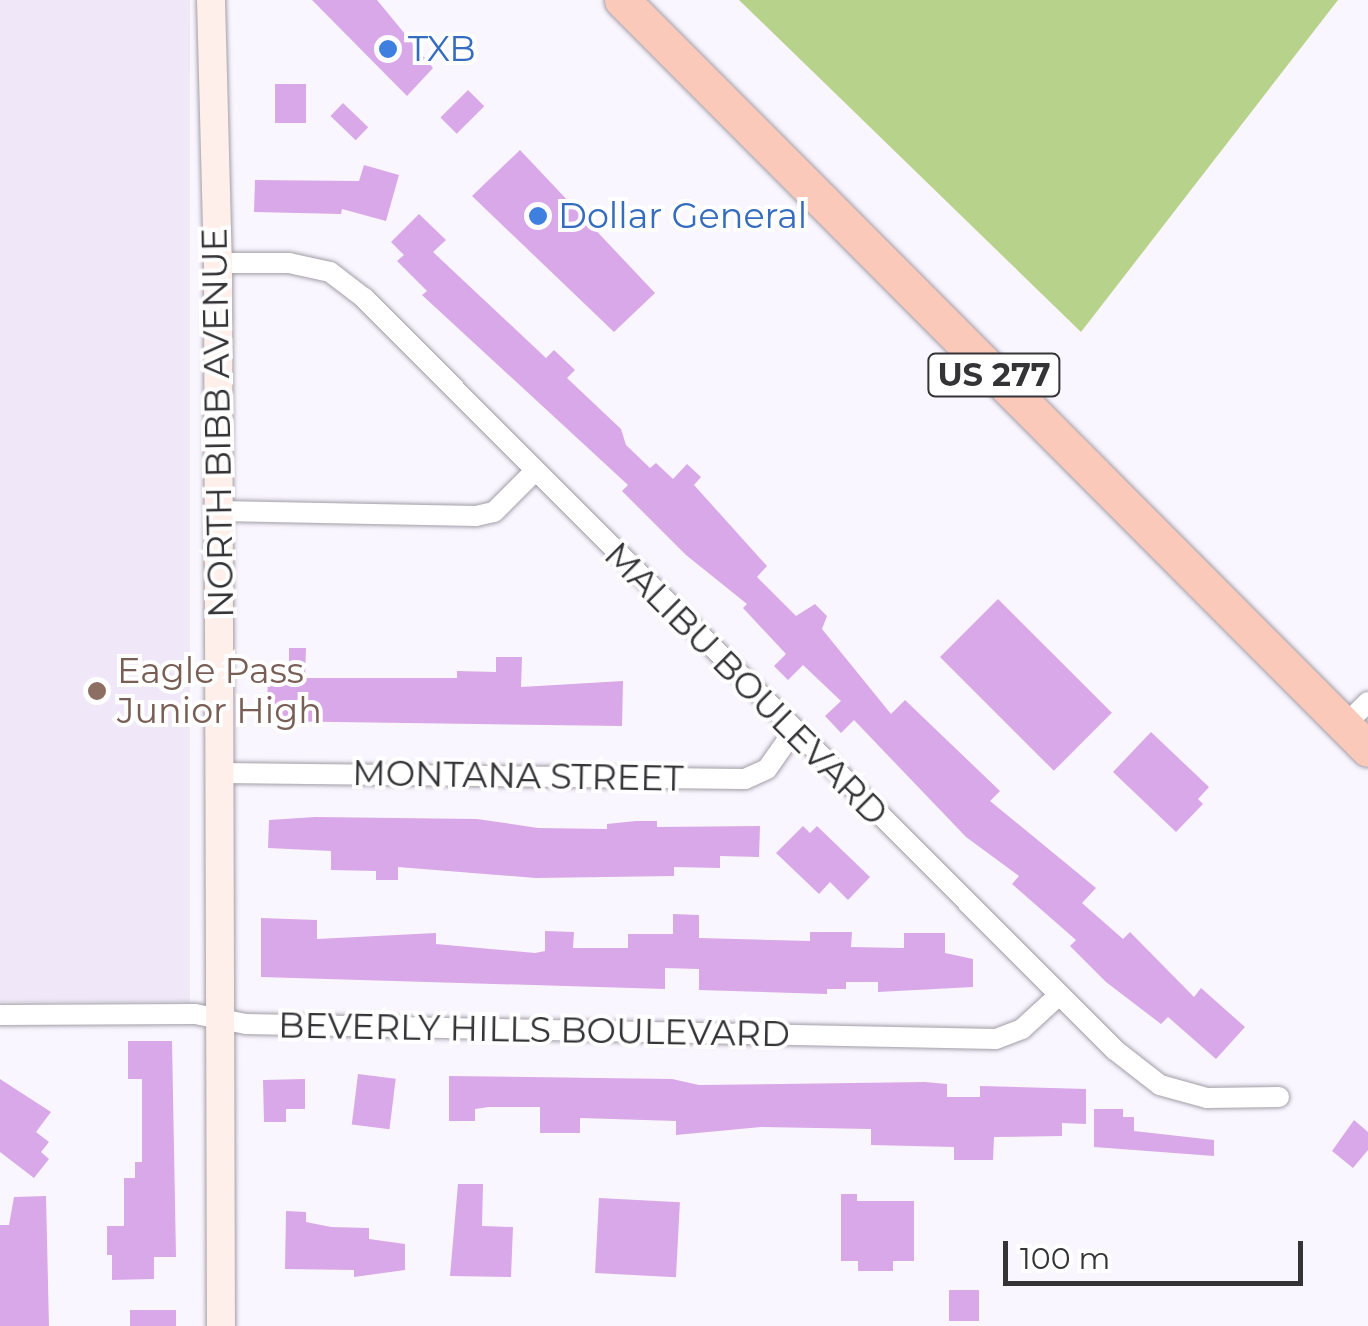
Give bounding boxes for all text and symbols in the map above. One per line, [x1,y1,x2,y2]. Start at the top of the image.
place label: TXB [408,28,476,70]
marker: TXB [377,38,399,60]
place label: Dollar General [558,195,807,237]
marker: Dollar General [527,205,549,227]
street label: NORTH BIBB AVENUE [194,228,242,618]
road number: US 277 [926,348,1062,402]
street label: MALIBU BOULEVARD [596,534,896,834]
place label: Eagle Pass Junior High [117,650,322,732]
marker: Eagle Pass Junior High [86,680,108,702]
street label: MONTANA STREET [352,752,684,800]
street label: BEVERLY HILLS BOULEVARD [278,1005,790,1055]
scale bar [1008,1221,1308,1283]
text: 100 m [1020,1240,1110,1277]

